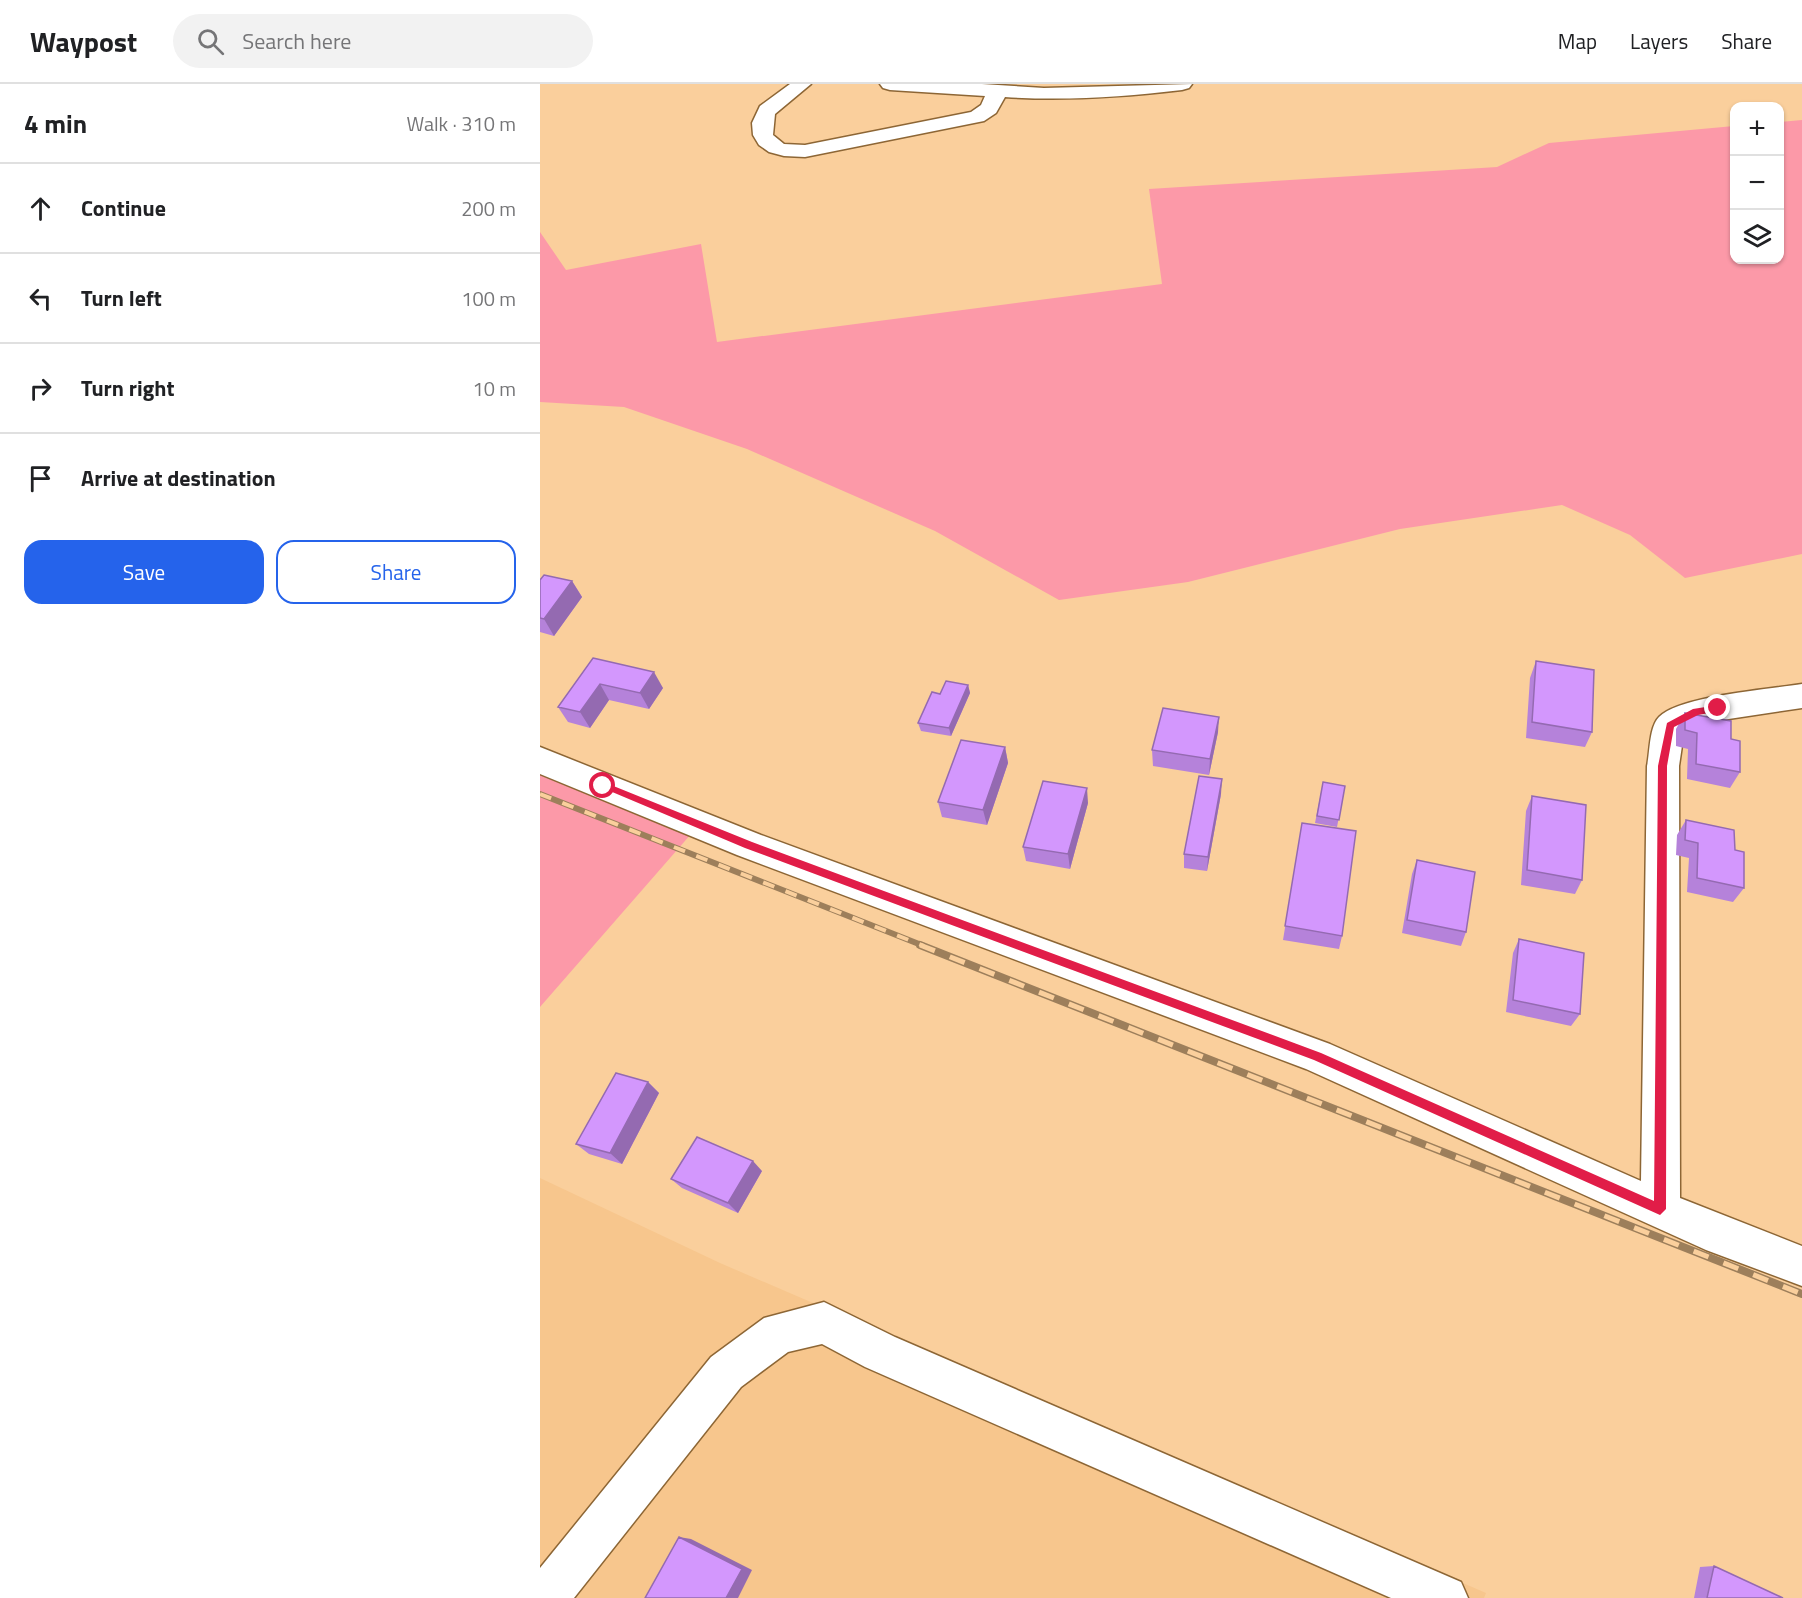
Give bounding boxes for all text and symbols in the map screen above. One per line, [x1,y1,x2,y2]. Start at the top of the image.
search box [173,14,593,68]
text: Waypost [30,20,137,63]
text: Search here [242,24,351,58]
icon: search [194,25,227,58]
text: Map [1558,25,1597,57]
text: Layers [1630,25,1688,57]
text: Share [1721,25,1772,57]
map controls [1730,102,1784,264]
button: + [1730,102,1784,156]
text: 4 min [24,104,87,143]
text: Walk · 310 m [407,108,516,139]
button: − [1730,156,1784,210]
text: Continue [81,191,166,225]
icon: ahead [24,192,57,225]
text: 200 m [461,193,516,224]
button: layers [1730,210,1784,264]
text: Turn left [81,281,162,315]
icon: left [24,282,57,315]
text: 100 m [461,283,516,314]
text: Turn right [81,371,175,405]
icon: right [24,372,57,405]
text: 10 m [472,373,516,404]
text: Arrive at destination [81,461,276,495]
icon: arrive [24,462,57,495]
button: Save [24,540,264,604]
button: Share [276,540,516,604]
route end [1704,694,1730,720]
route start [589,772,615,798]

